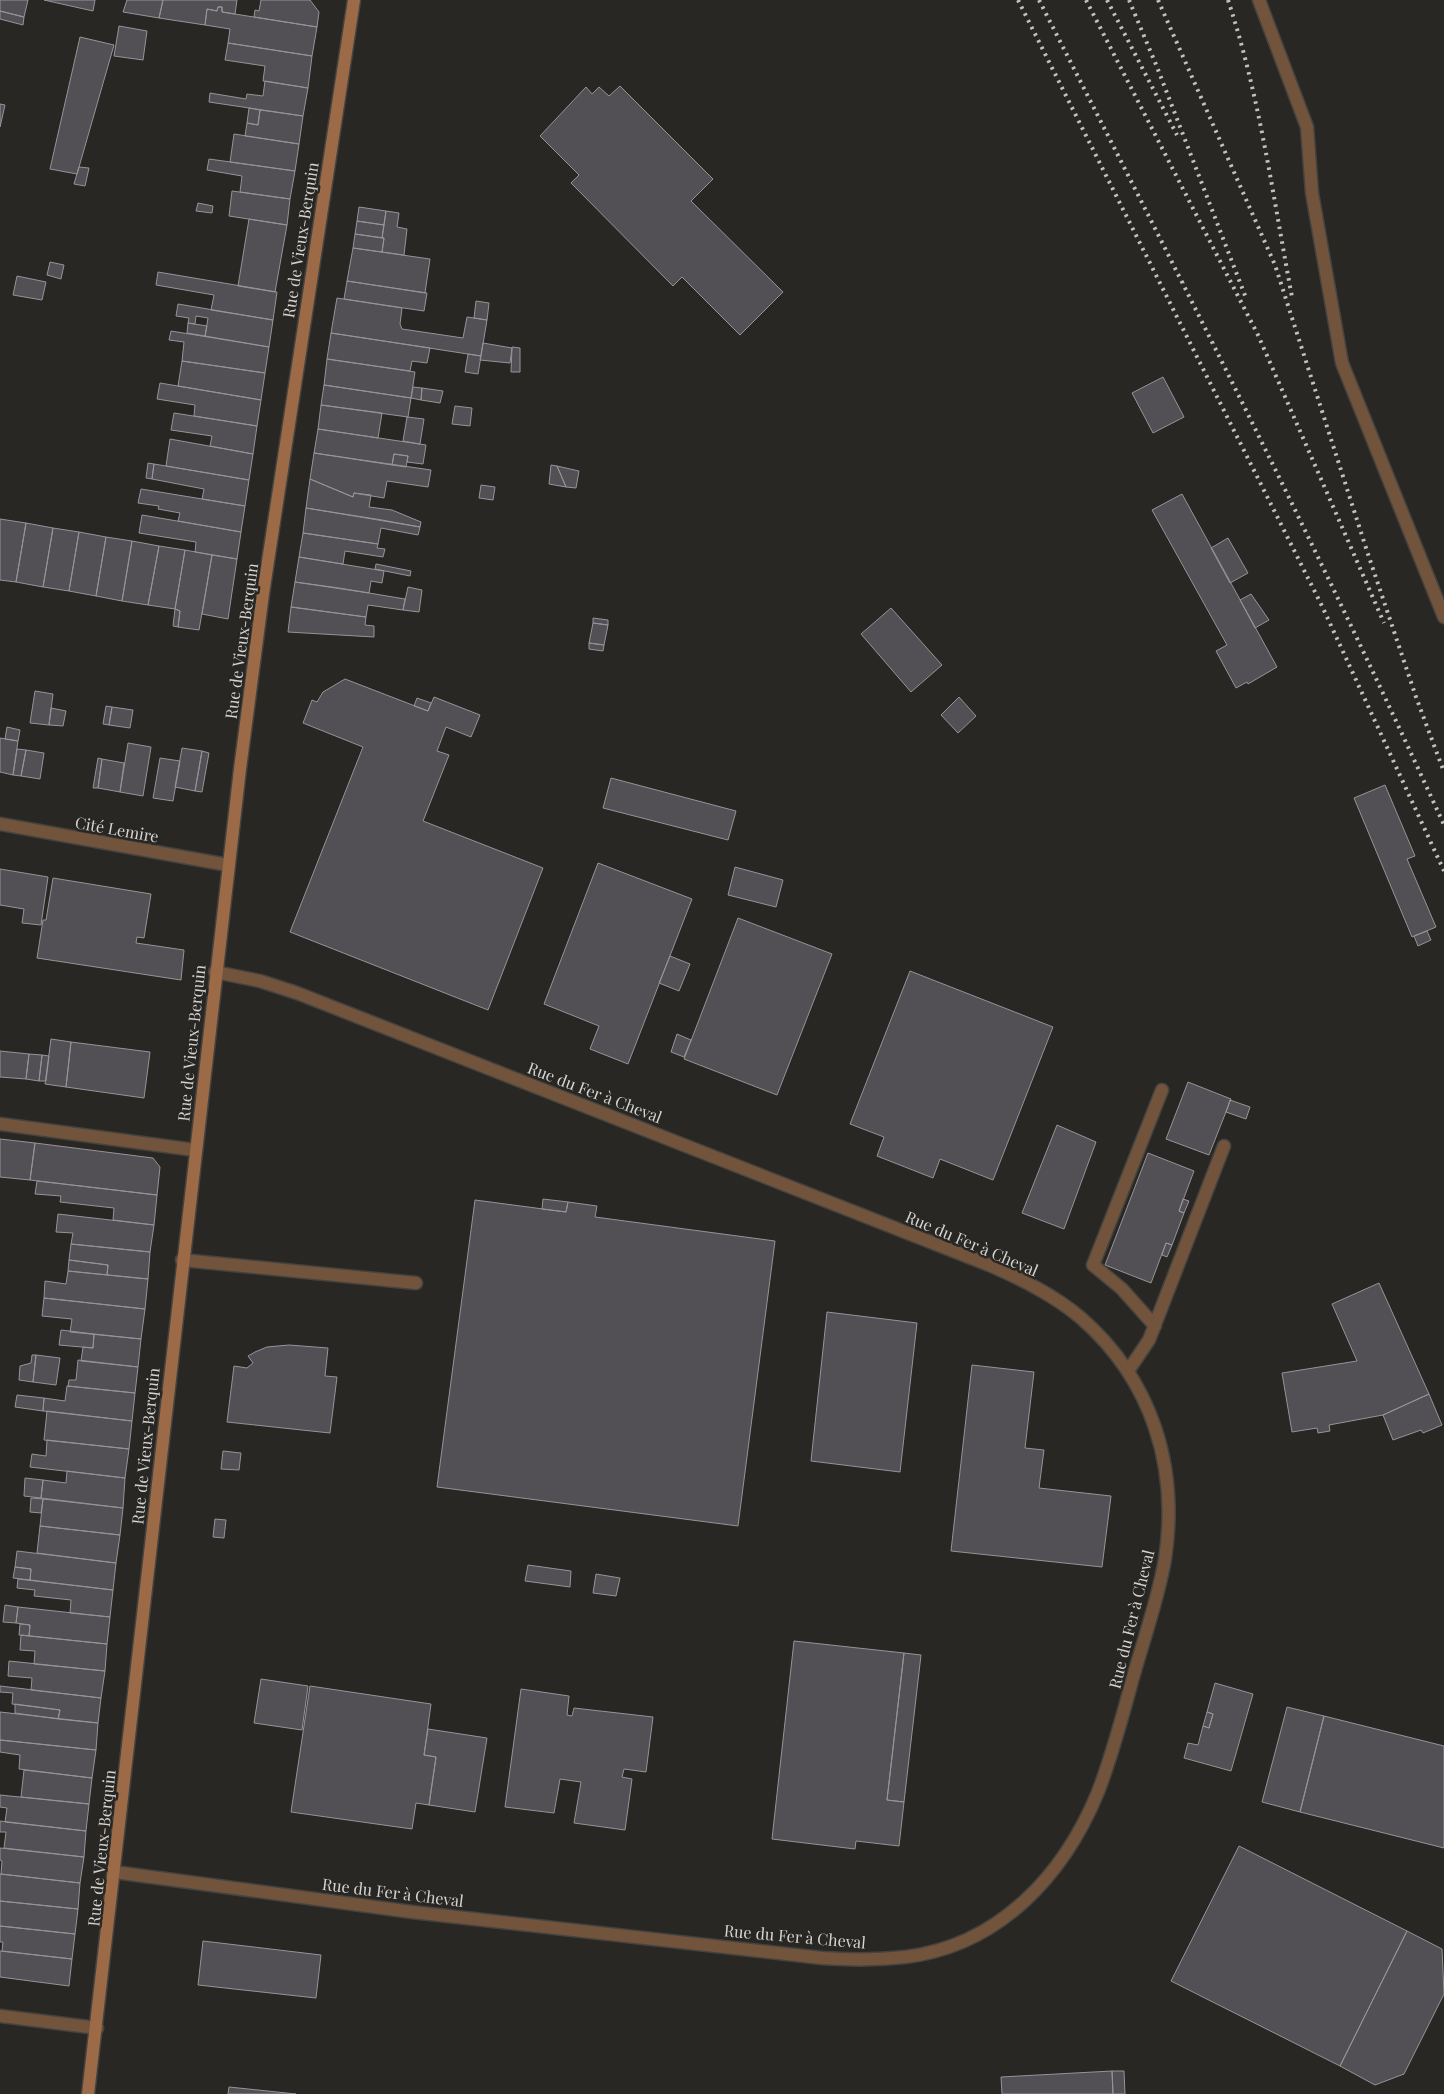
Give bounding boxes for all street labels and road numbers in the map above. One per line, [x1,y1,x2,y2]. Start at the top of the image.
street label: Rue de Vieux-Berquin [277,160,323,319]
street label: Rue de Vieux-Berquin [220,561,262,720]
street label: Cité Lemire [73,811,161,847]
street label: Rue de Vieux-Berquin [172,963,210,1122]
street label: Rue du Fer à Cheval [525,1057,666,1127]
street label: Rue du Fer à Cheval [902,1206,1042,1281]
street label: Rue de Vieux-Berquin [126,1366,164,1525]
street label: Rue du Fer à Cheval [1104,1547,1159,1691]
street label: Rue de Vieux-Berquin [82,1768,120,1927]
street label: Rue du Fer à Cheval [321,1873,465,1911]
street label: Rue du Fer à Cheval [723,1919,867,1953]

